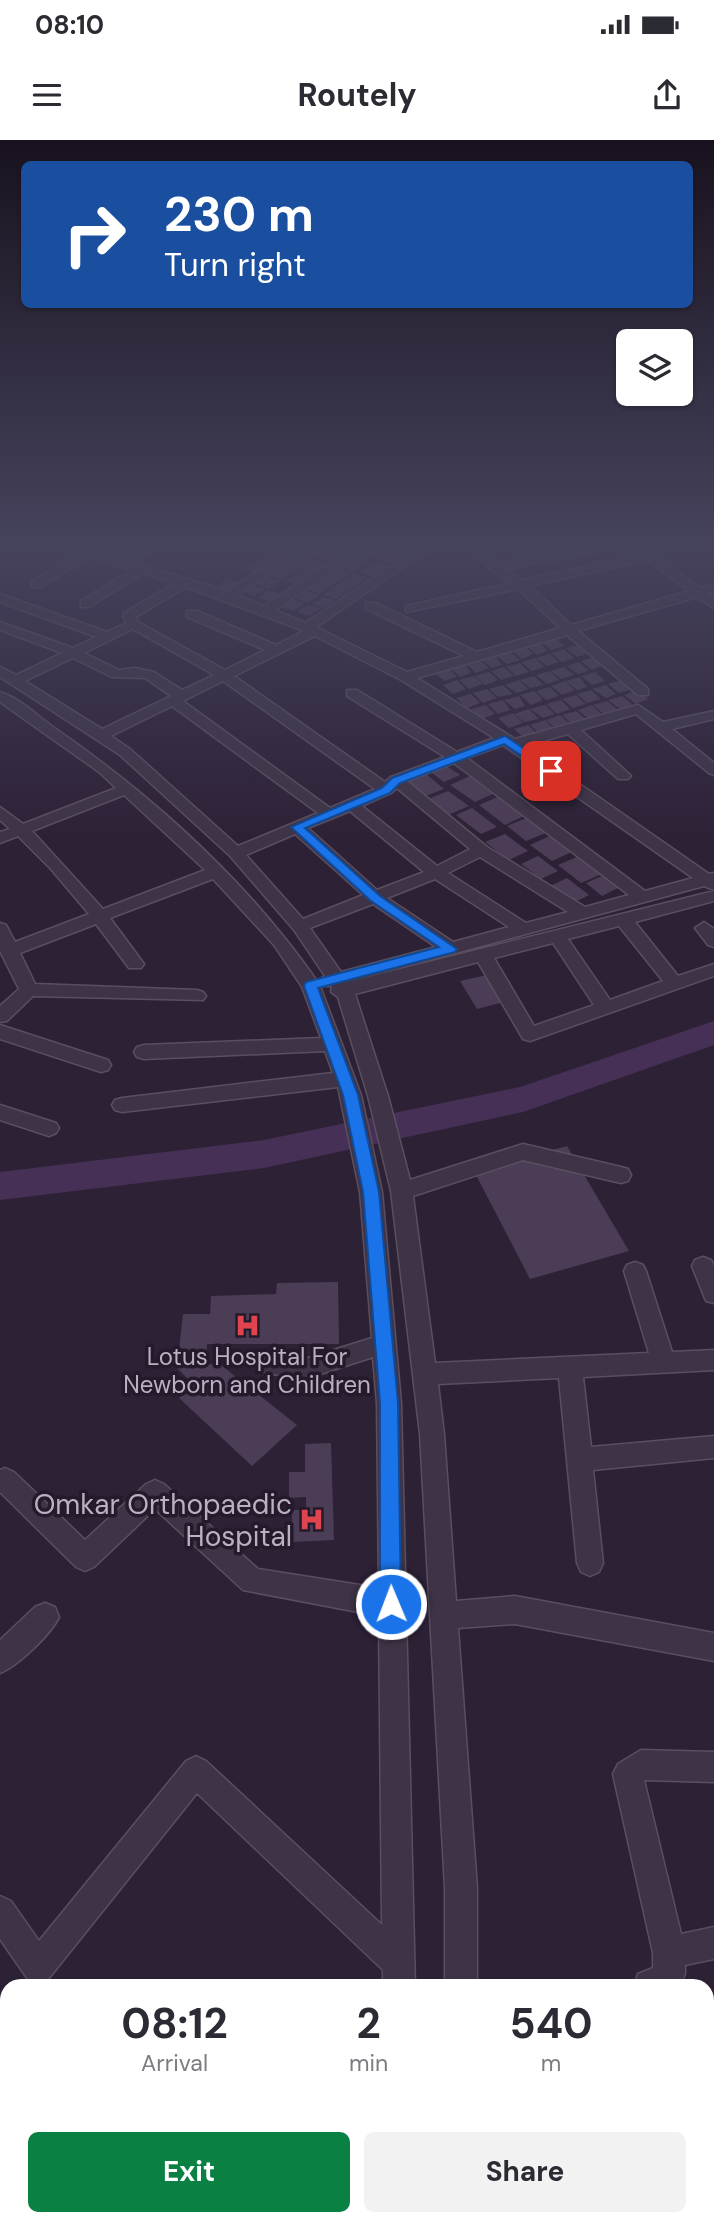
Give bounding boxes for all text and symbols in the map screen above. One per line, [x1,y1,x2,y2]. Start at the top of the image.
text: 08:10 [35,8,104,42]
text: Routely [297,74,417,116]
icon: menu [28,76,66,114]
icon: share [648,76,686,114]
text: 230 m [164,182,314,246]
icon: right [49,189,140,280]
text: Turn right [164,244,306,286]
map controls [616,329,693,406]
button: layers [616,329,693,406]
pin [521,741,581,801]
icon: arrive [532,752,570,790]
hospital icon: Lotus Hospital For Newborn and Children [233,1311,261,1339]
place label: Lotus Hospital For Newborn and Children [123,1341,371,1400]
place label: Omkar Orthopaedic Hospital [34,1486,292,1555]
hospital icon: Omkar Orthopaedic Hospital [298,1506,326,1534]
position arrow [354,1567,428,1641]
text: 08:12 [121,1996,228,2051]
text: 2 [357,1996,381,2051]
text: 540 [510,1996,593,2051]
text: Arrival [141,2048,208,2078]
text: min [349,2048,388,2078]
text: m [541,2048,561,2078]
button: Exit [28,2132,350,2212]
button: Share [364,2132,686,2212]

